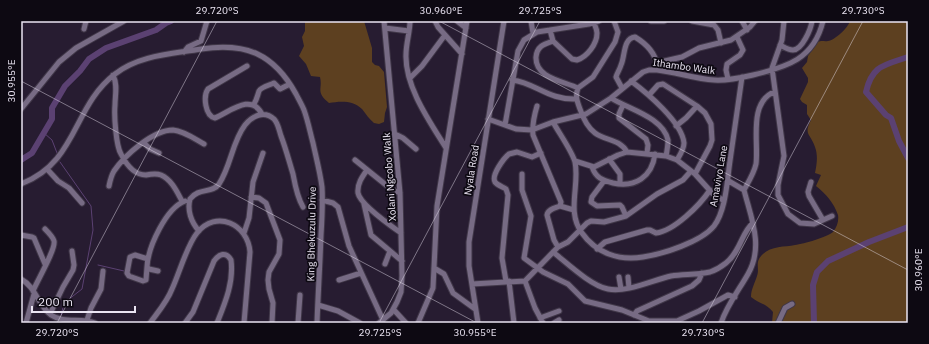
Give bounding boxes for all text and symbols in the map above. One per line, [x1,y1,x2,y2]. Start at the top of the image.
text: 29.720°S [195,4,239,17]
text: 30.960°E [419,4,463,17]
text: 29.725°S [518,4,562,17]
text: 29.730°S [841,4,885,17]
street label: Ithambo Walk [652,56,717,77]
text: 30.955°E [5,59,18,103]
street label: Xolani Ngcobo Walk [380,131,399,222]
street label: Nyala Road [461,144,482,196]
street label: Amaviyo Lane [707,144,730,208]
street label: King Bhekuzulu Drive [304,186,319,282]
text: 30.960°E [912,248,925,292]
scale bar [32,288,135,314]
text: 200 m [38,294,73,309]
text: 29.720°S [35,326,79,339]
text: 29.725°S [358,326,402,339]
text: 30.955°E [453,326,497,339]
text: 29.730°S [681,326,725,339]

